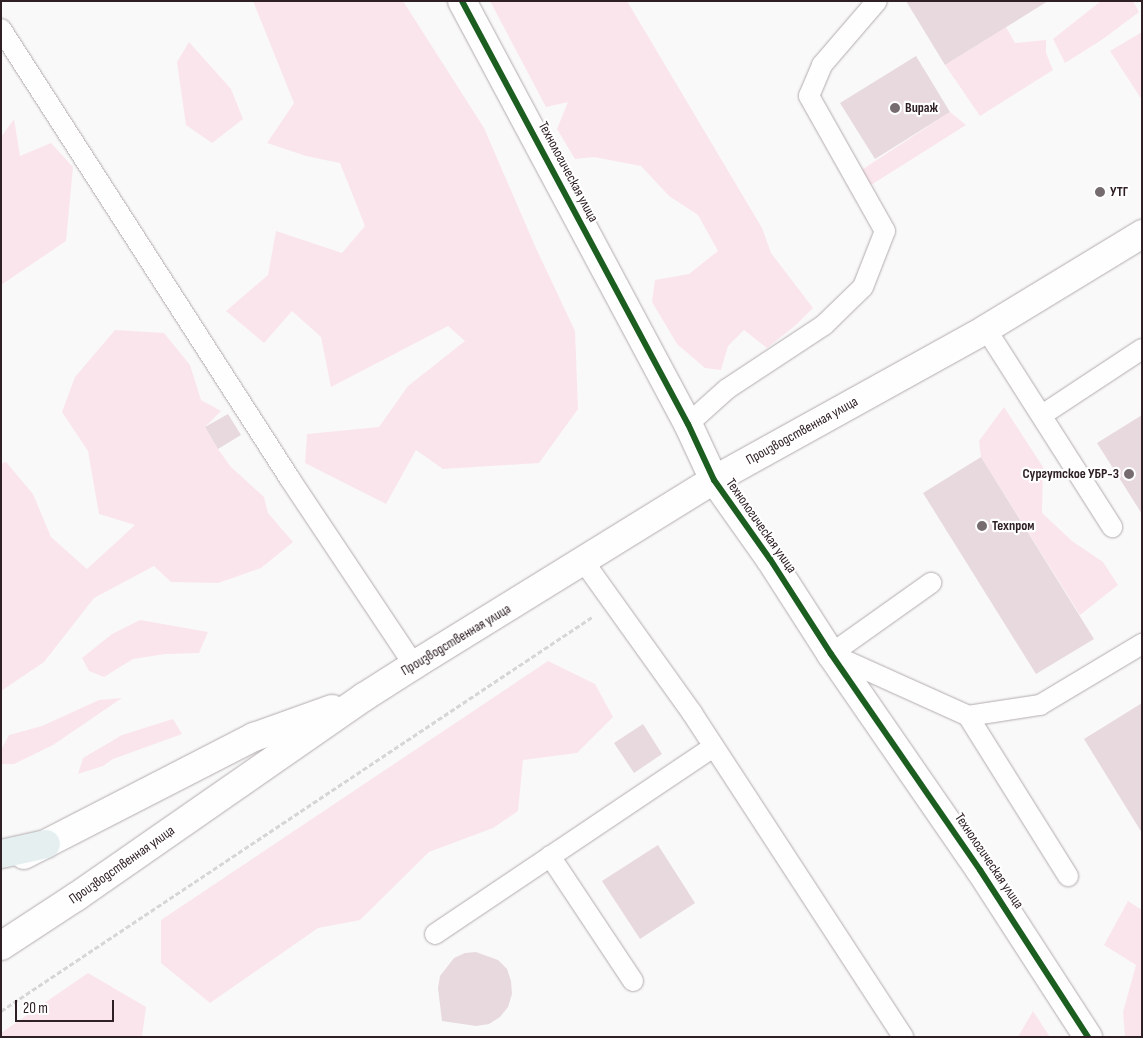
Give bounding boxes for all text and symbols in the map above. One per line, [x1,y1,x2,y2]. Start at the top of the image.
place label: Вираж [905,100,938,116]
marker: Вираж [889,102,901,114]
street label: Технологическая улица [534,119,602,225]
place label: УТГ [1110,184,1128,200]
marker: УТГ [1094,186,1106,198]
street label: Производственная улица [743,393,861,469]
place label: Сургутское УБР-3 [1022,466,1119,482]
marker: Сургутское УБР-3 [1123,468,1135,480]
street label: Технологическая улица [722,476,800,576]
place label: Техпром [992,518,1035,534]
marker: Техпром [976,520,988,532]
street label: Производственная улица [398,601,514,679]
street label: Технологическая улица [951,810,1027,912]
street label: Производственная улица [66,822,178,908]
scale bar [18,990,116,1022]
text: 20 m [23,999,48,1018]

